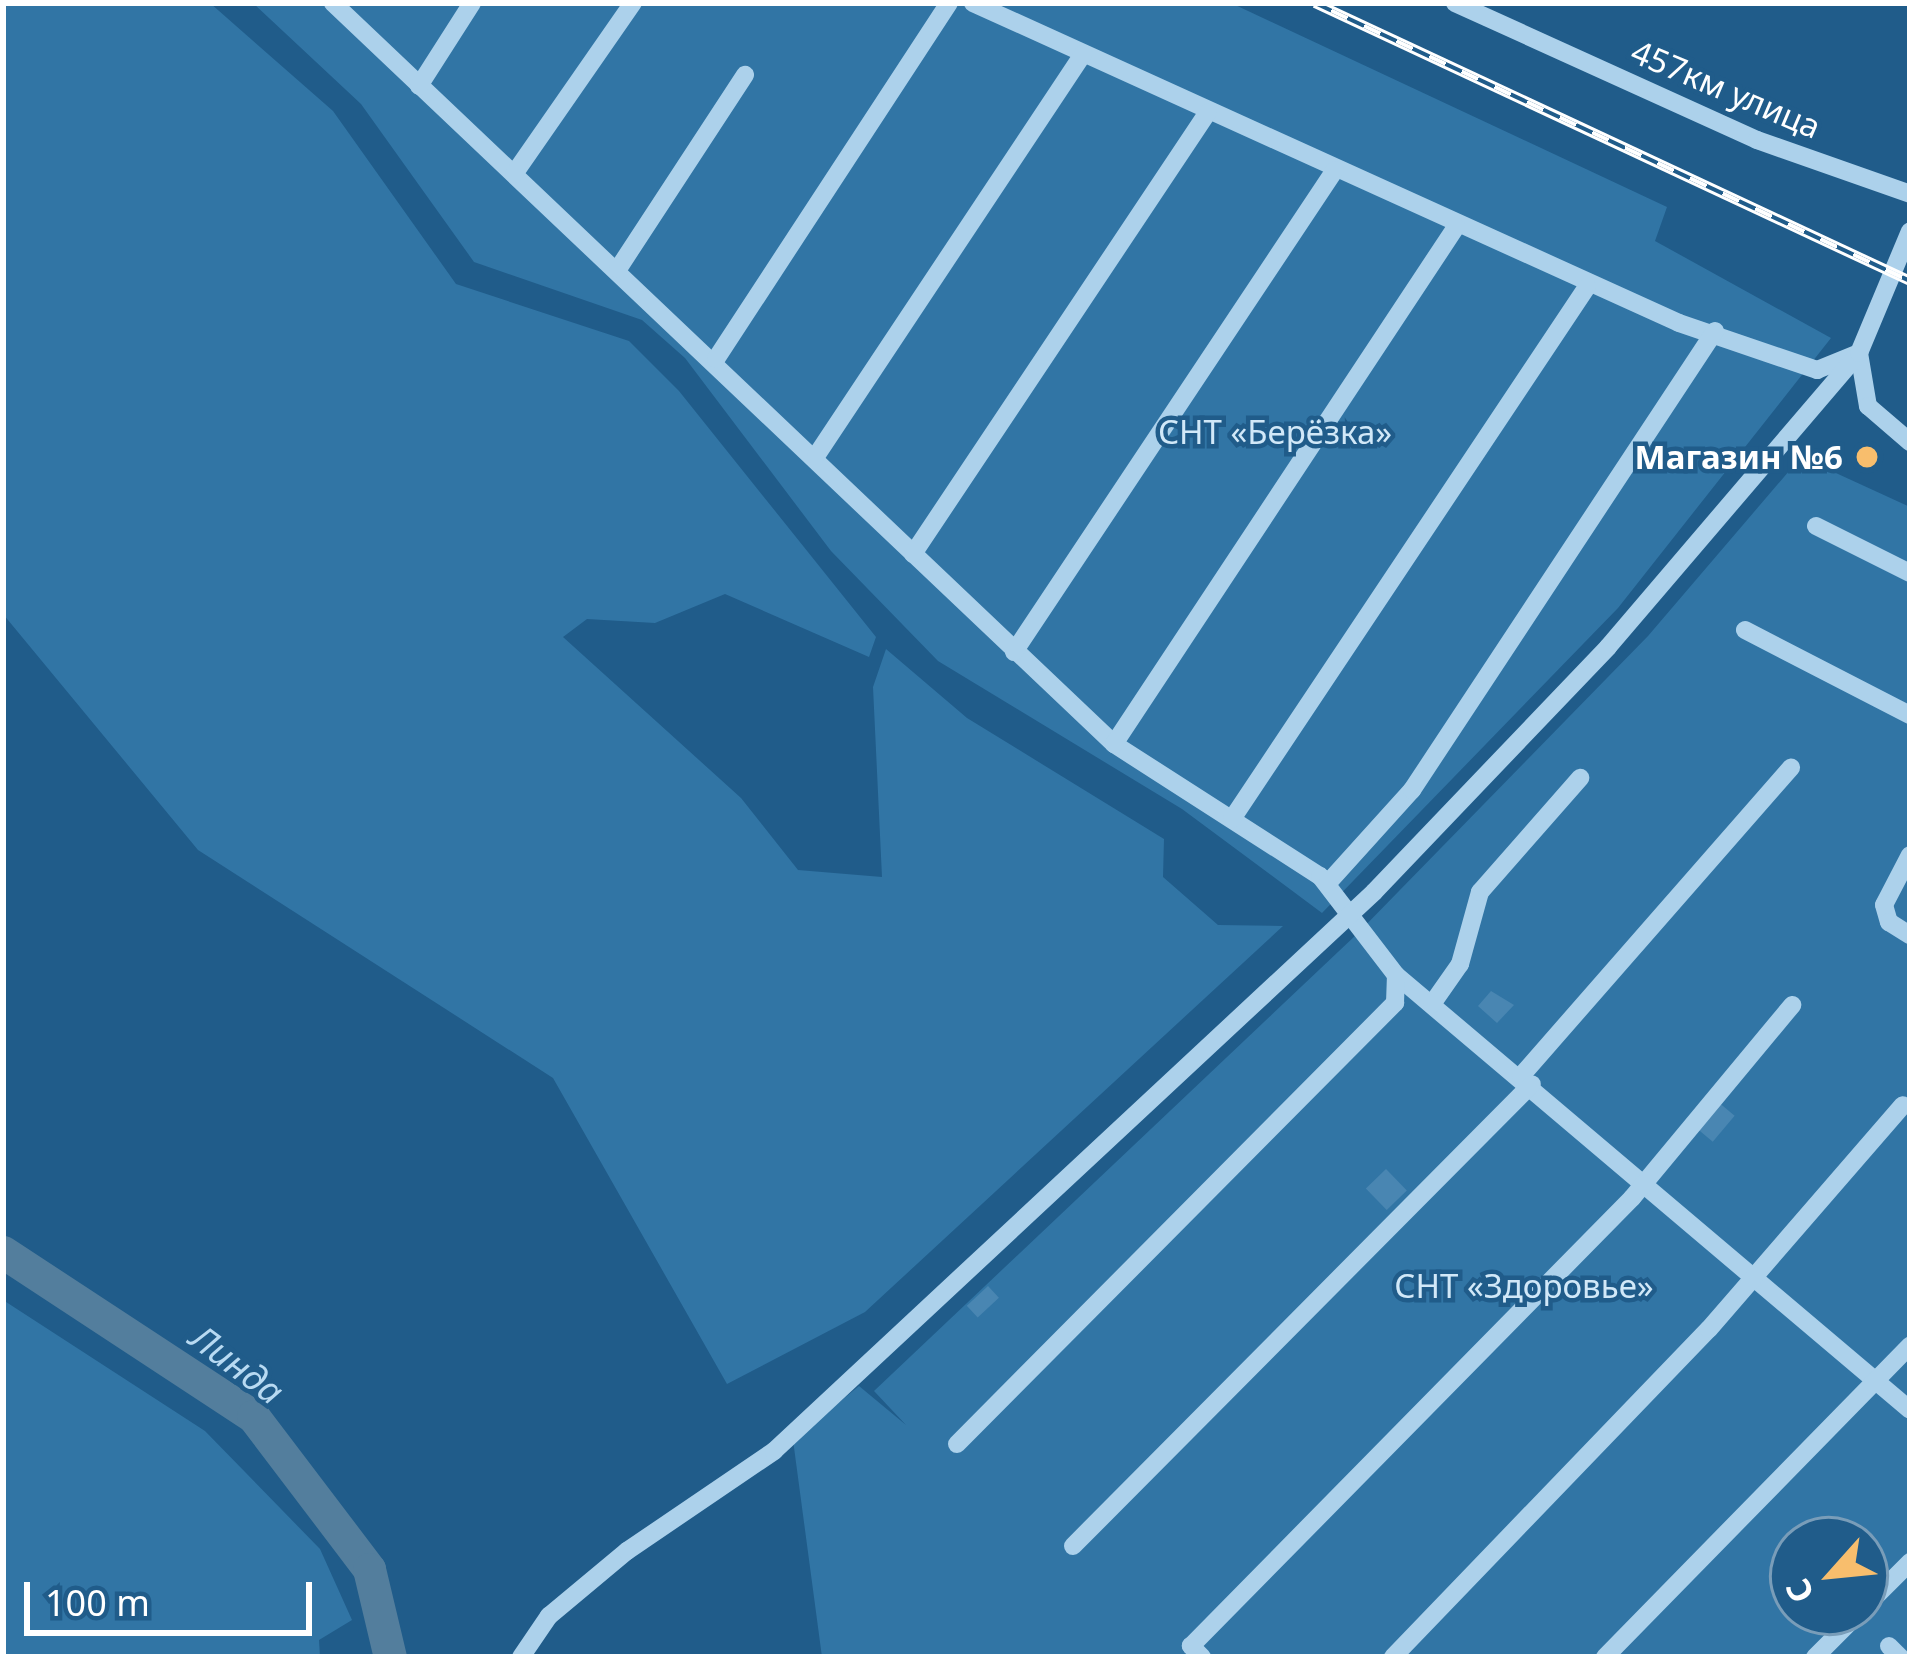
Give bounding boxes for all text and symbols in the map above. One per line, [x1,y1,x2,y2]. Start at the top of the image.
street label: 457км улица [1625,31,1827,147]
park label: СНТ «Берёзка» [1158,412,1392,452]
place label: Магазин №6 [1635,437,1843,477]
marker: Магазин №6 [1854,444,1880,470]
park label: СНТ «Здоровье» [1394,1266,1654,1306]
water label: Линда [182,1315,292,1413]
north arrow [1769,1516,1889,1636]
scale bar [30,1558,318,1632]
text: С [1774,1572,1824,1611]
text: 100 m [45,1578,150,1627]

